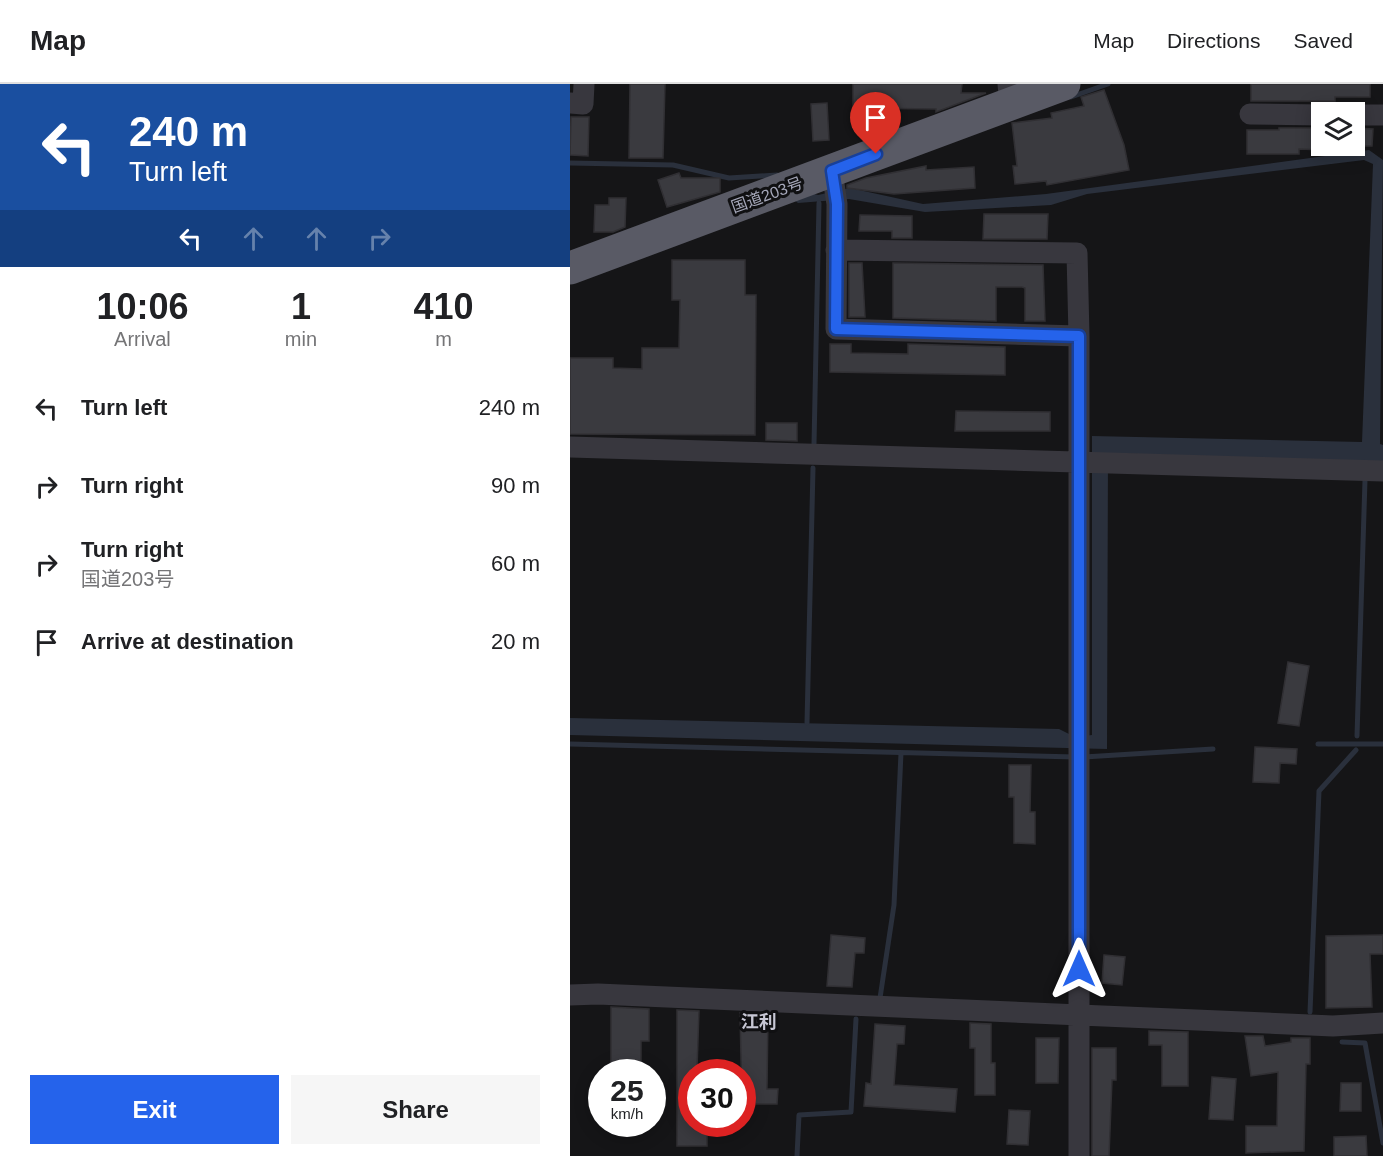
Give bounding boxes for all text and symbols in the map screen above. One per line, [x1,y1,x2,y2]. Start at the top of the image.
text: Map [30,25,86,56]
text: Map [1093,29,1134,52]
text: Directions [1167,29,1260,52]
text: Saved [1293,29,1353,52]
pin [850,92,901,154]
icon: arrive [859,101,892,134]
map controls [1311,102,1365,156]
button: layers [1311,102,1365,156]
icon: left [30,108,108,186]
text: 240 m [129,108,248,155]
text: Turn left [129,157,227,187]
street label: 国道203号 [729,174,805,216]
icon: left [174,222,207,255]
icon: ahead [237,222,270,255]
icon: ahead [300,222,333,255]
icon: right [363,222,396,255]
text: 10:06 [96,286,188,327]
text: 1 [291,286,311,327]
text: 410 [413,286,474,327]
text: Arrival [114,328,171,350]
text: min [285,328,317,350]
text: m [435,328,452,350]
icon: left [30,392,63,425]
text: Turn left [81,395,167,420]
text: 240 m [479,395,540,420]
icon: right [30,470,63,503]
text: Turn right [81,473,183,498]
text: 90 m [491,473,540,498]
text: Turn right [81,537,183,562]
icon: right [30,548,63,581]
text: 60 m [491,551,540,576]
text: 国道203号 [81,568,174,590]
icon: arrive [30,626,63,659]
text: Arrive at destination [81,629,294,654]
text: 20 m [491,629,540,654]
position arrow [1047,937,1111,1001]
district label: 江利 [741,1012,777,1032]
speed limit sign: 30 [678,1059,756,1137]
text: 25 [610,1074,644,1107]
button: Exit [30,1075,279,1144]
button: Share [291,1075,540,1144]
text: km/h [611,1105,643,1122]

